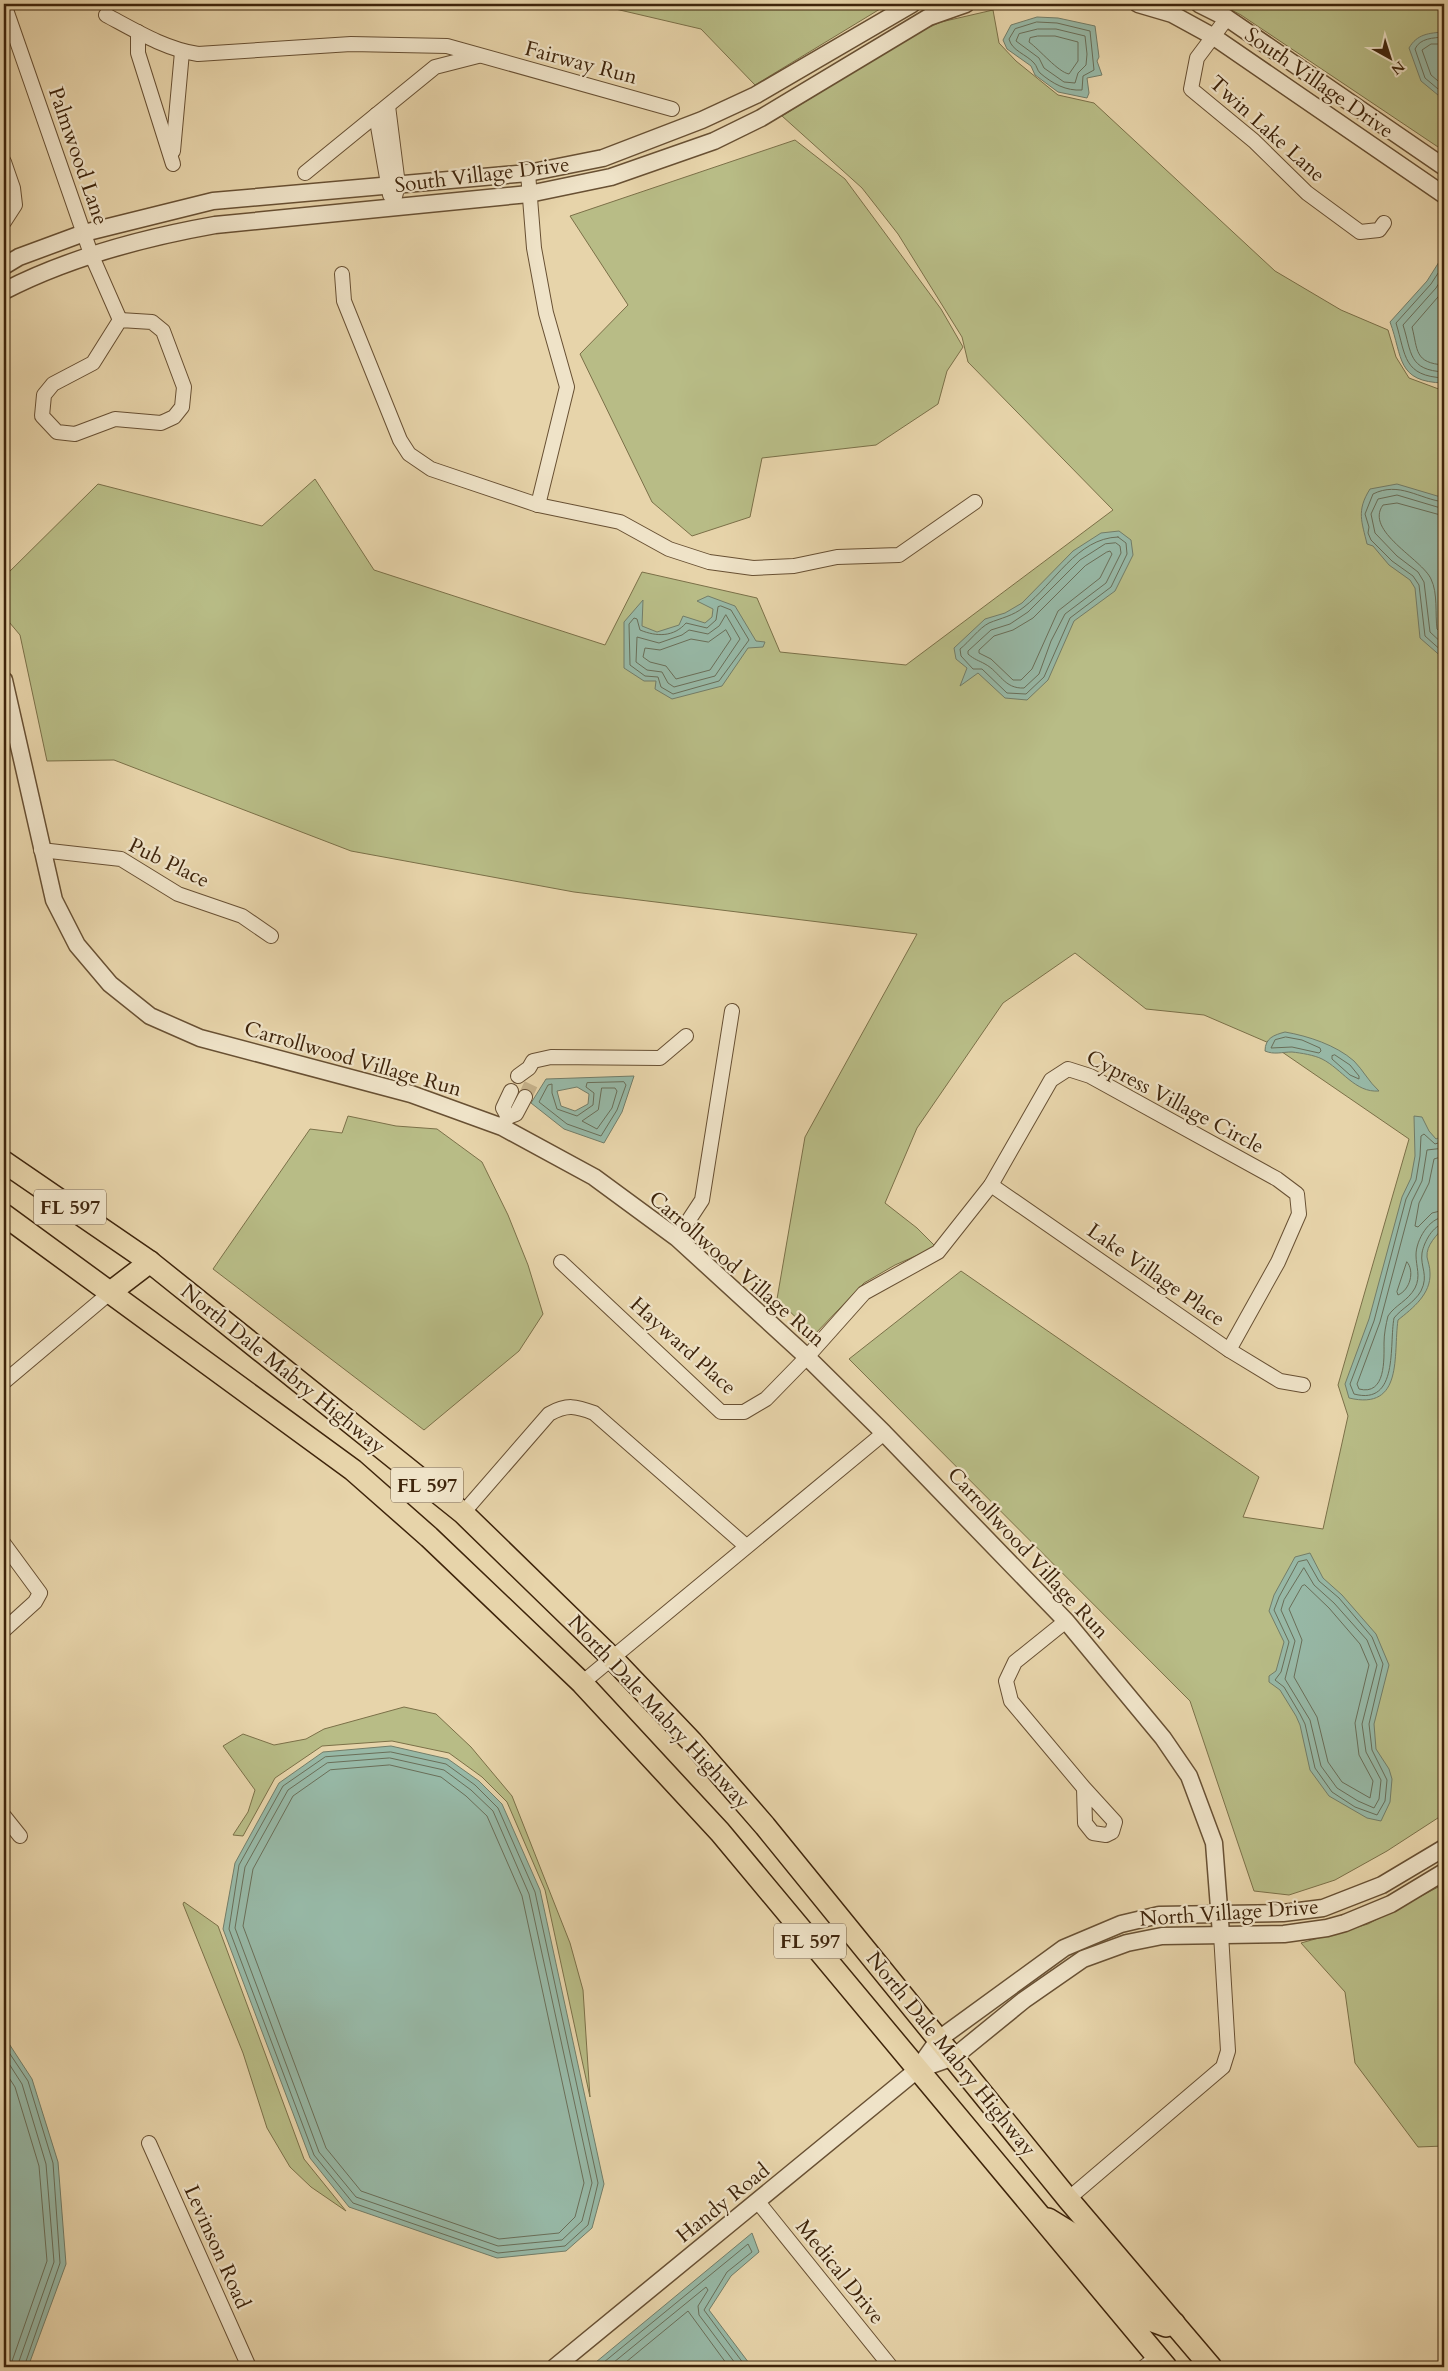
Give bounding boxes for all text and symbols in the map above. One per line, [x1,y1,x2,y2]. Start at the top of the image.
street label: South Village Drive [1239,21,1399,145]
north arrow [1366,32,1416,82]
street label: Fairway Run [522,34,640,92]
text: N [1387,57,1409,79]
street label: Twin Lake Lane [1203,69,1331,189]
street label: Palmwood Lane [41,83,115,229]
street label: South Village Drive [393,150,571,200]
street label: Pub Place [124,831,214,895]
street label: Carrollwood Village Run [241,1014,465,1104]
street label: Cypress Village Circle [1081,1043,1269,1161]
street label: Carrollwood Village Run [643,1184,831,1354]
road number: FL 597 [34,1190,106,1224]
street label: Lake Village Place [1081,1217,1231,1333]
street label: North Dale Mabry Highway [175,1277,391,1461]
street label: Hayward Place [623,1290,743,1402]
street label: Carrollwood Village Run [941,1461,1115,1645]
road number: FL 597 [391,1468,463,1502]
street label: North Dale Mabry Highway [561,1609,757,1815]
street label: North Village Drive [1138,1892,1320,1934]
road number: FL 597 [774,1924,846,1958]
street label: North Dale Mabry Highway [859,1946,1043,2162]
street label: Handy Road [670,2156,776,2250]
street label: Levinson Road [177,2180,257,2314]
street label: Medical Drive [789,2214,891,2330]

